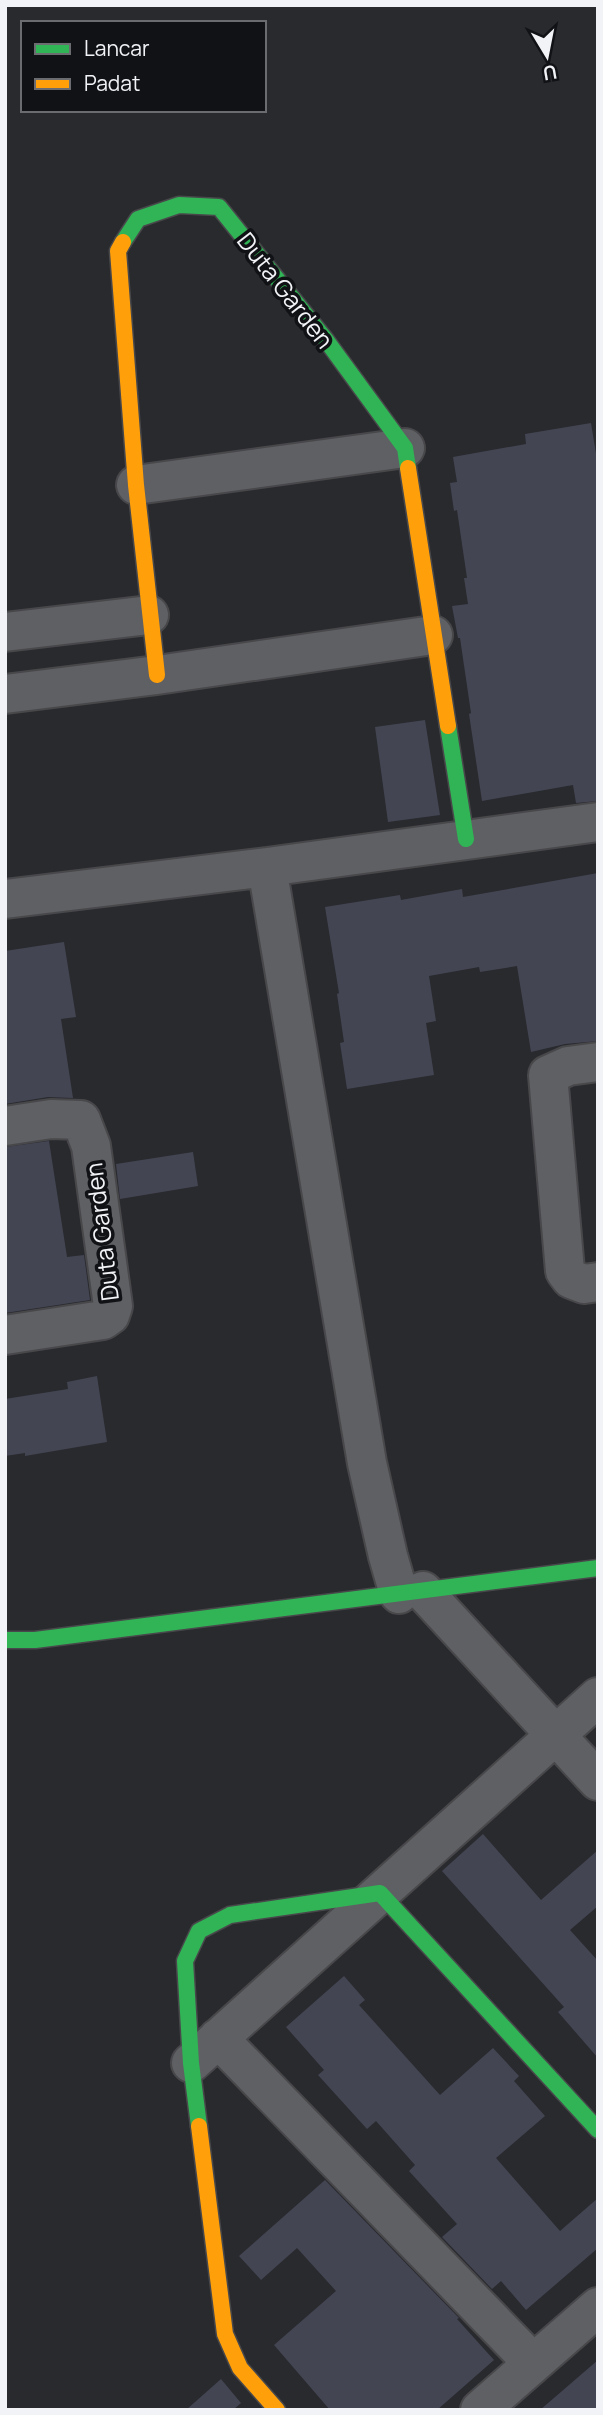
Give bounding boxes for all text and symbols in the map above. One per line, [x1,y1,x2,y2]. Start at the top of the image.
legend [21,21,266,112]
north arrow [512,21,582,91]
text: Lancar [84,34,150,62]
text: U [541,59,559,87]
text: Padat [84,69,140,97]
street label: Duta Garden [230,225,342,355]
street label: Duta Garden [76,1161,126,1303]

